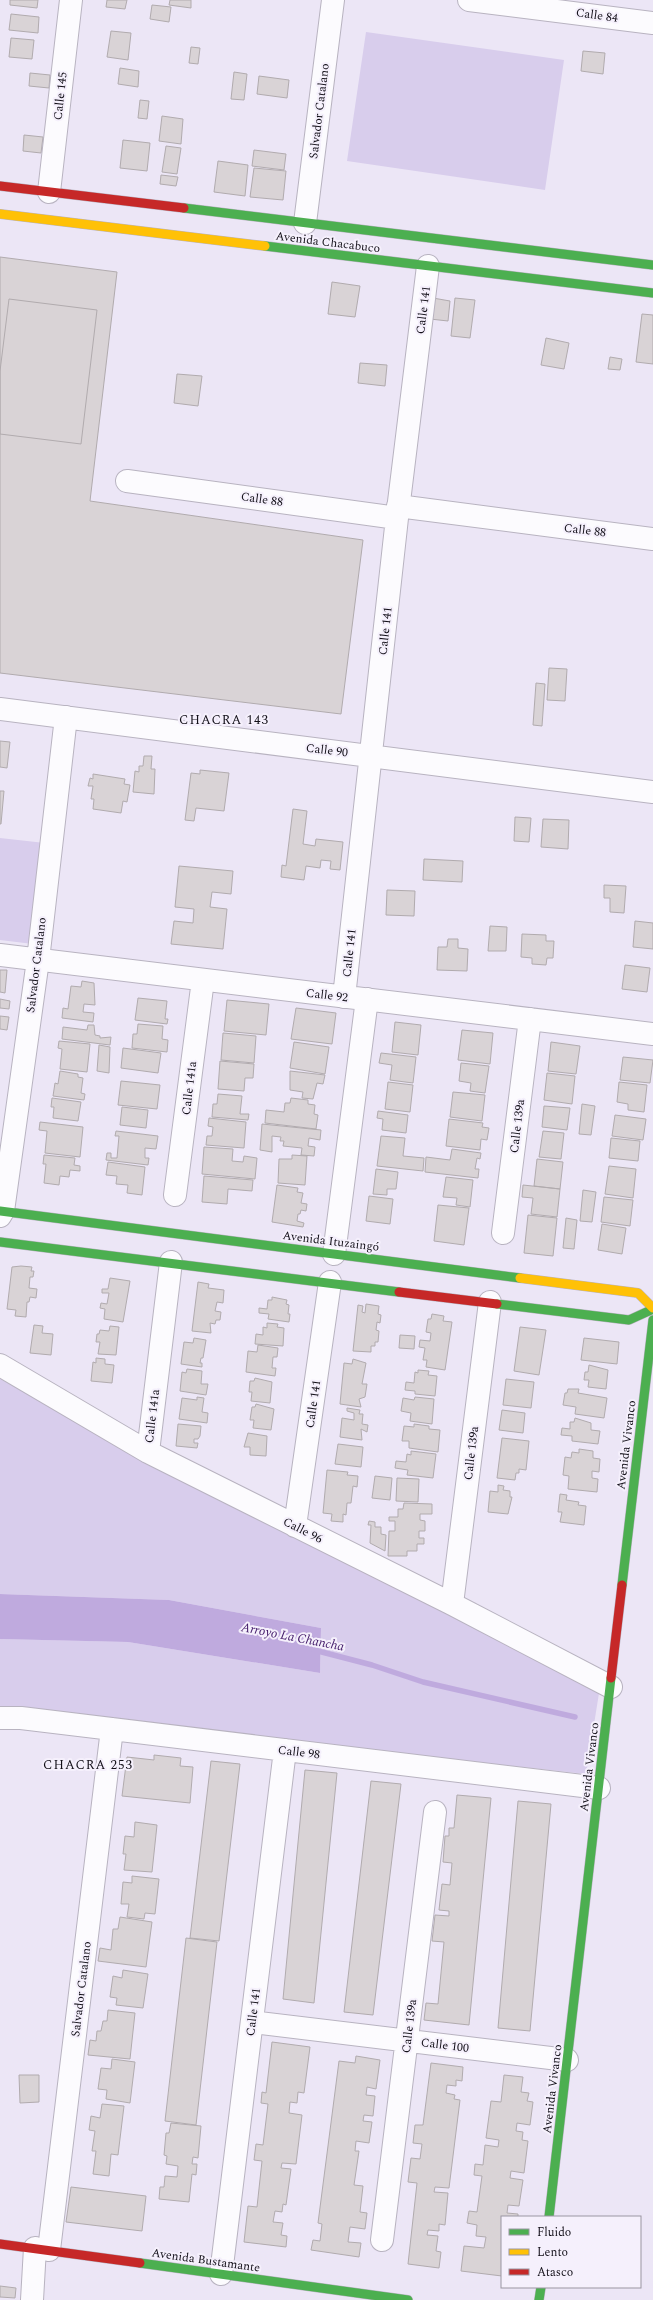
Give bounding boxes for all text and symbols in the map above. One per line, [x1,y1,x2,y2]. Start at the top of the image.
street label: Calle 84 [575,3,619,28]
street label: Salvador Catalano [304,62,335,160]
street label: Calle 145 [49,71,72,121]
street label: Avenida Chacabuco [275,227,381,258]
street label: Calle 141 [411,285,436,335]
street label: Calle 88 [240,487,284,512]
street label: Calle 88 [563,518,607,543]
street label: Calle 141 [374,606,397,656]
district label: CHACRA 143 [179,710,269,730]
street label: Calle 90 [305,738,349,763]
street label: Salvador Catalano [21,916,52,1014]
street label: Calle 141 [338,928,361,978]
street label: Calle 92 [305,983,349,1008]
street label: Calle 141a [177,1060,202,1116]
street label: Calle 139a [505,1098,530,1154]
street label: Avenida Ituzaingó [282,1226,380,1257]
street label: Calle 141 [301,1379,326,1429]
street label: Calle 141a [140,1388,165,1444]
street label: Avenida Vivanco [612,1399,641,1491]
street label: Calle 139a [459,1425,484,1481]
street label: Calle 96 [280,1512,326,1549]
water label: Arroyo La Chancha [239,1617,346,1657]
street label: Avenida Vivanco [575,1721,604,1813]
street label: Calle 98 [277,1740,321,1765]
district label: CHACRA 253 [43,1755,133,1775]
street label: Salvador Catalano [66,1940,97,2038]
street label: Calle 141 [241,1987,266,2037]
street label: Calle 139a [397,1998,422,2054]
street label: Calle 100 [420,2033,470,2058]
street label: Avenida Vivanco [538,2043,567,2135]
legend [501,2216,641,2288]
text: Fluido [537,2223,571,2242]
street label: Avenida Bustamante [150,2243,262,2278]
text: Lento [537,2243,568,2262]
text: Atasco [537,2263,573,2282]

